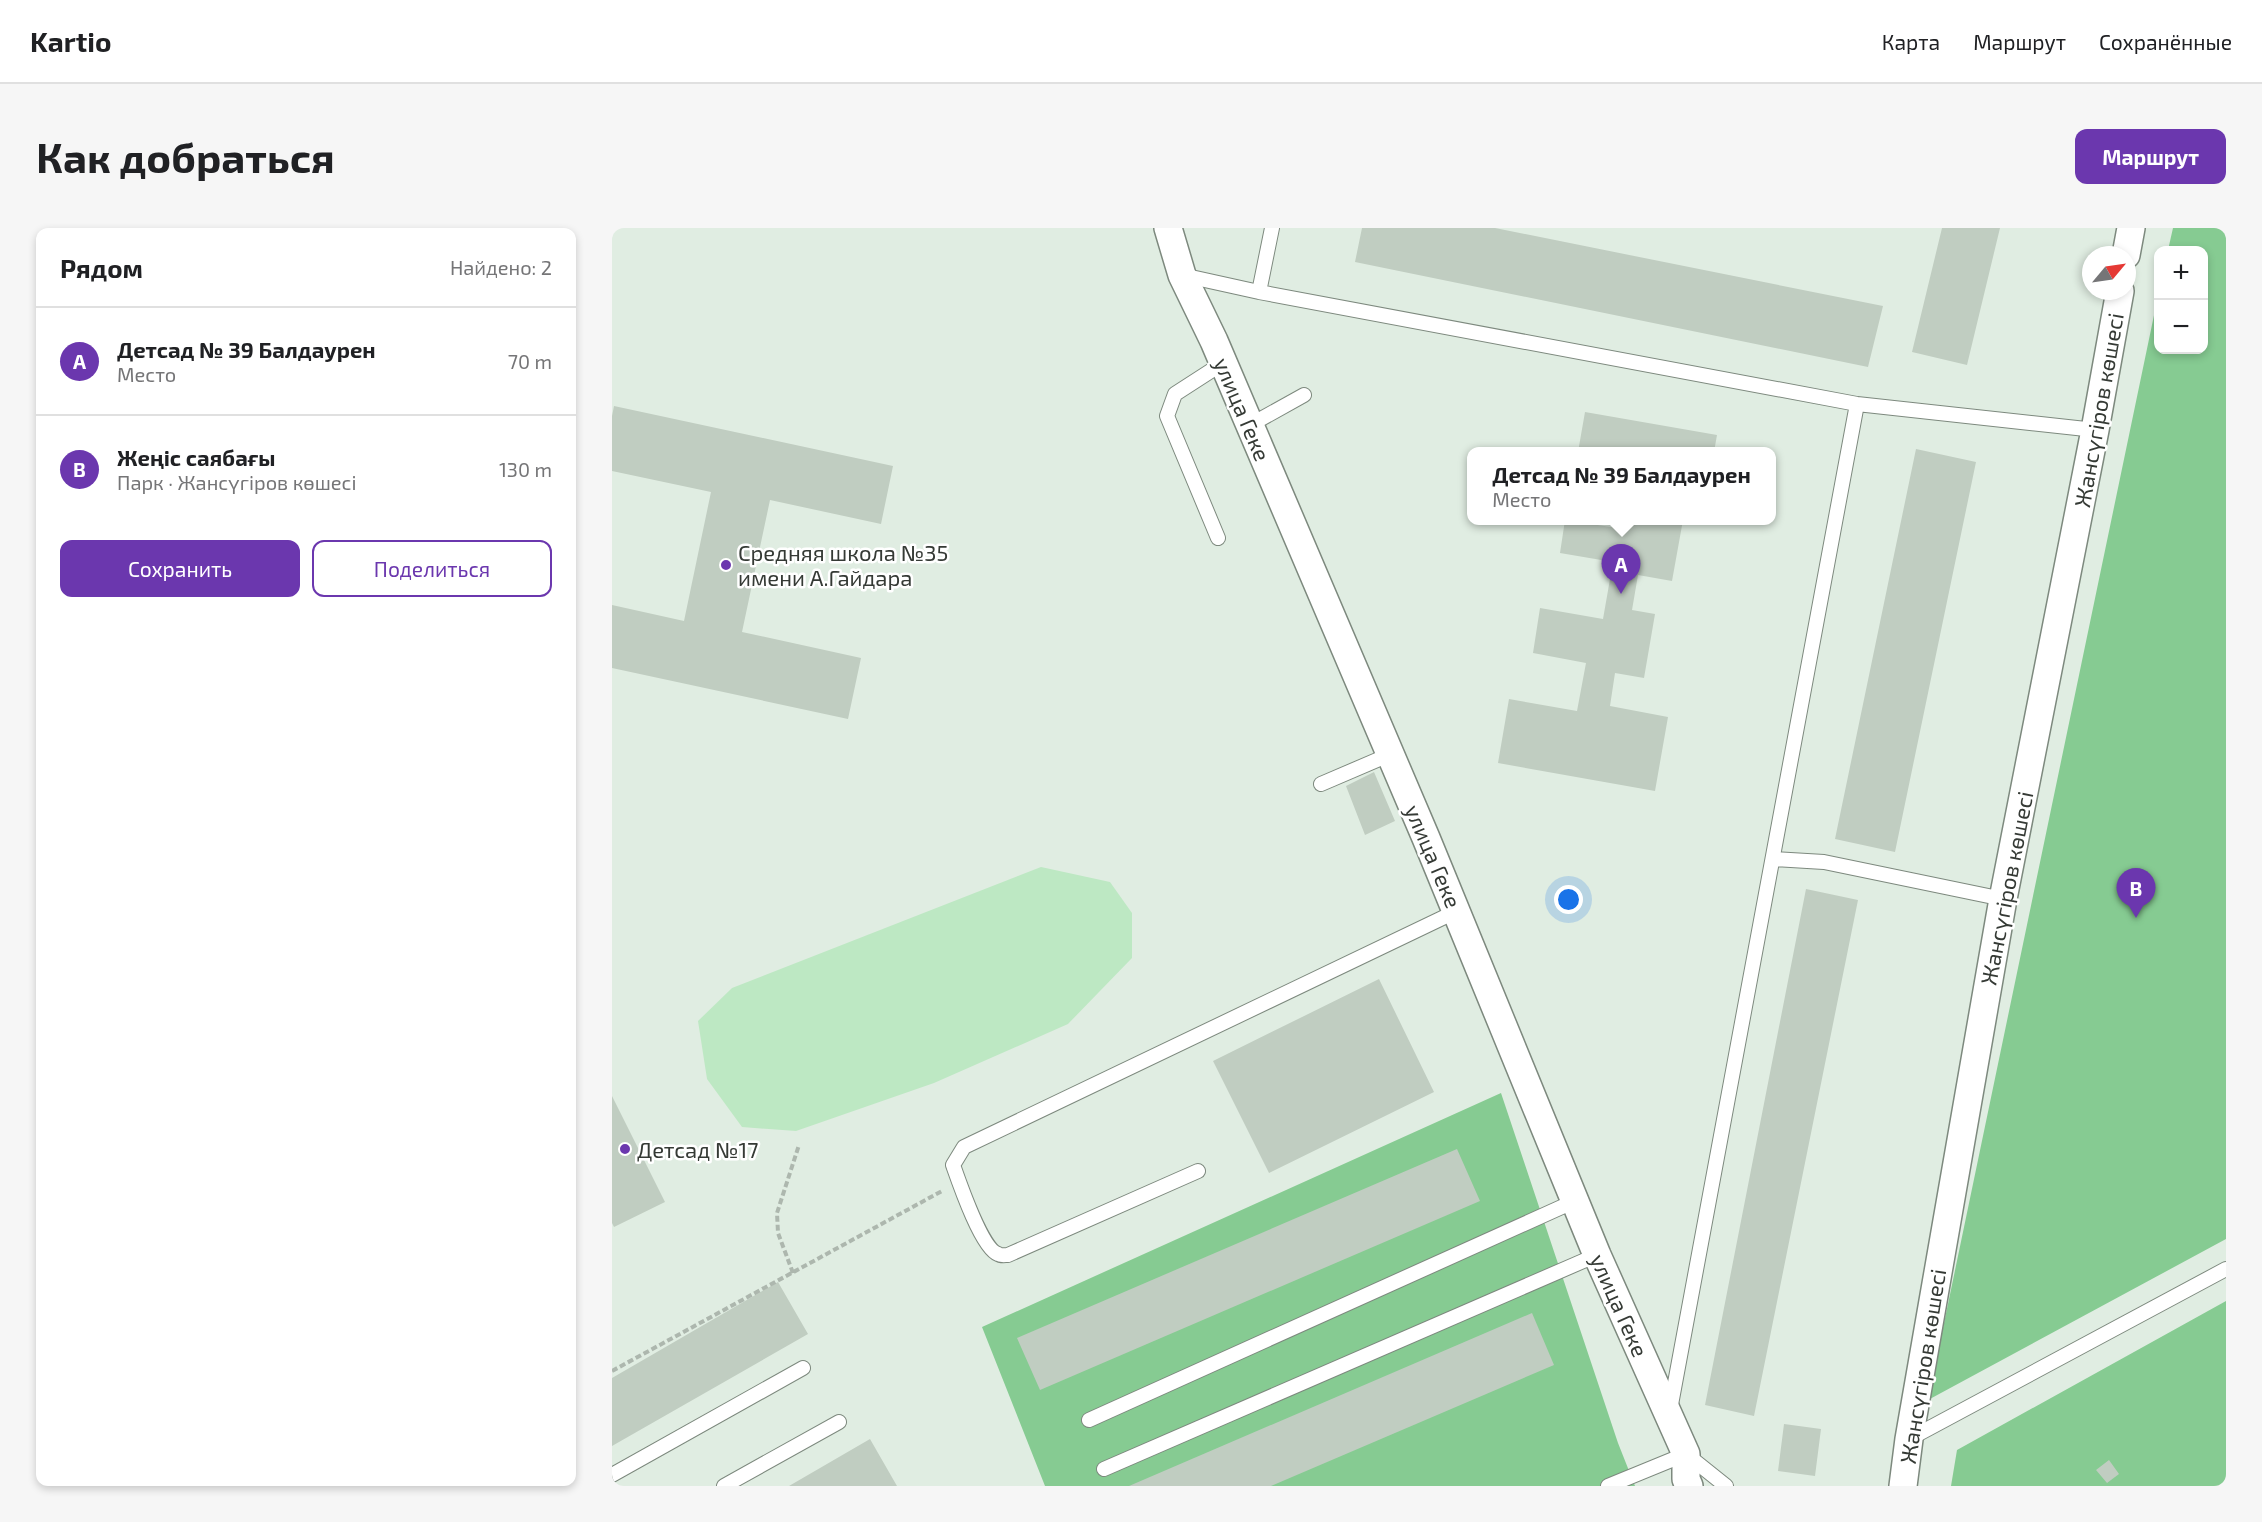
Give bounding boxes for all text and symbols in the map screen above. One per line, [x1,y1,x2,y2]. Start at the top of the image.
text: Kartio [30,24,111,58]
text: Карта [1882,29,1940,54]
text: Маршрут [1973,29,2066,54]
text: Сохранённые [2099,29,2232,54]
button: Маршрут [2075,129,2226,184]
text: Как добраться [36,131,335,181]
north arrow [2082,246,2136,300]
map controls [2154,246,2208,354]
button: + [2154,246,2208,300]
text: Рядом [60,252,143,283]
text: Найдено: 2 [450,255,552,279]
button: − [2154,300,2208,354]
street label: Жансүгіров көшесі [2068,311,2128,509]
text: Детсад № 39 Балдаурен [117,336,376,362]
text: A [73,349,86,373]
text: 70 m [508,349,552,373]
street label: улица Геке [1209,353,1276,465]
text: Место [117,362,176,386]
text: Жеңіс саябағы [117,444,276,470]
popup [1467,447,1776,525]
text: B [73,457,86,481]
text: 130 m [499,457,552,481]
text: Детсад № 39 Балдаурен [1492,461,1751,487]
text: Парк · Жансүгіров көшесі [117,470,356,494]
text: Место [1492,487,1551,511]
place label: Средняя школа №35 имени А.Гайдара [738,539,948,590]
button: Сохранить [60,540,300,597]
button: Поделиться [312,540,552,597]
pin: A [1602,544,1640,594]
marker: Средняя школа №35 имени А.Гайдара [719,558,733,572]
street label: Жансүгіров көшесі [1974,789,2038,987]
street label: улица Геке [1400,800,1467,912]
pin: B [2116,868,2156,918]
your location [1554,885,1583,914]
place label: Детсад №17 [637,1136,759,1162]
marker: Детсад №17 [618,1142,632,1156]
street label: улица Геке [1585,1250,1654,1361]
street label: Жансүгіров көшесі [1894,1267,1950,1465]

